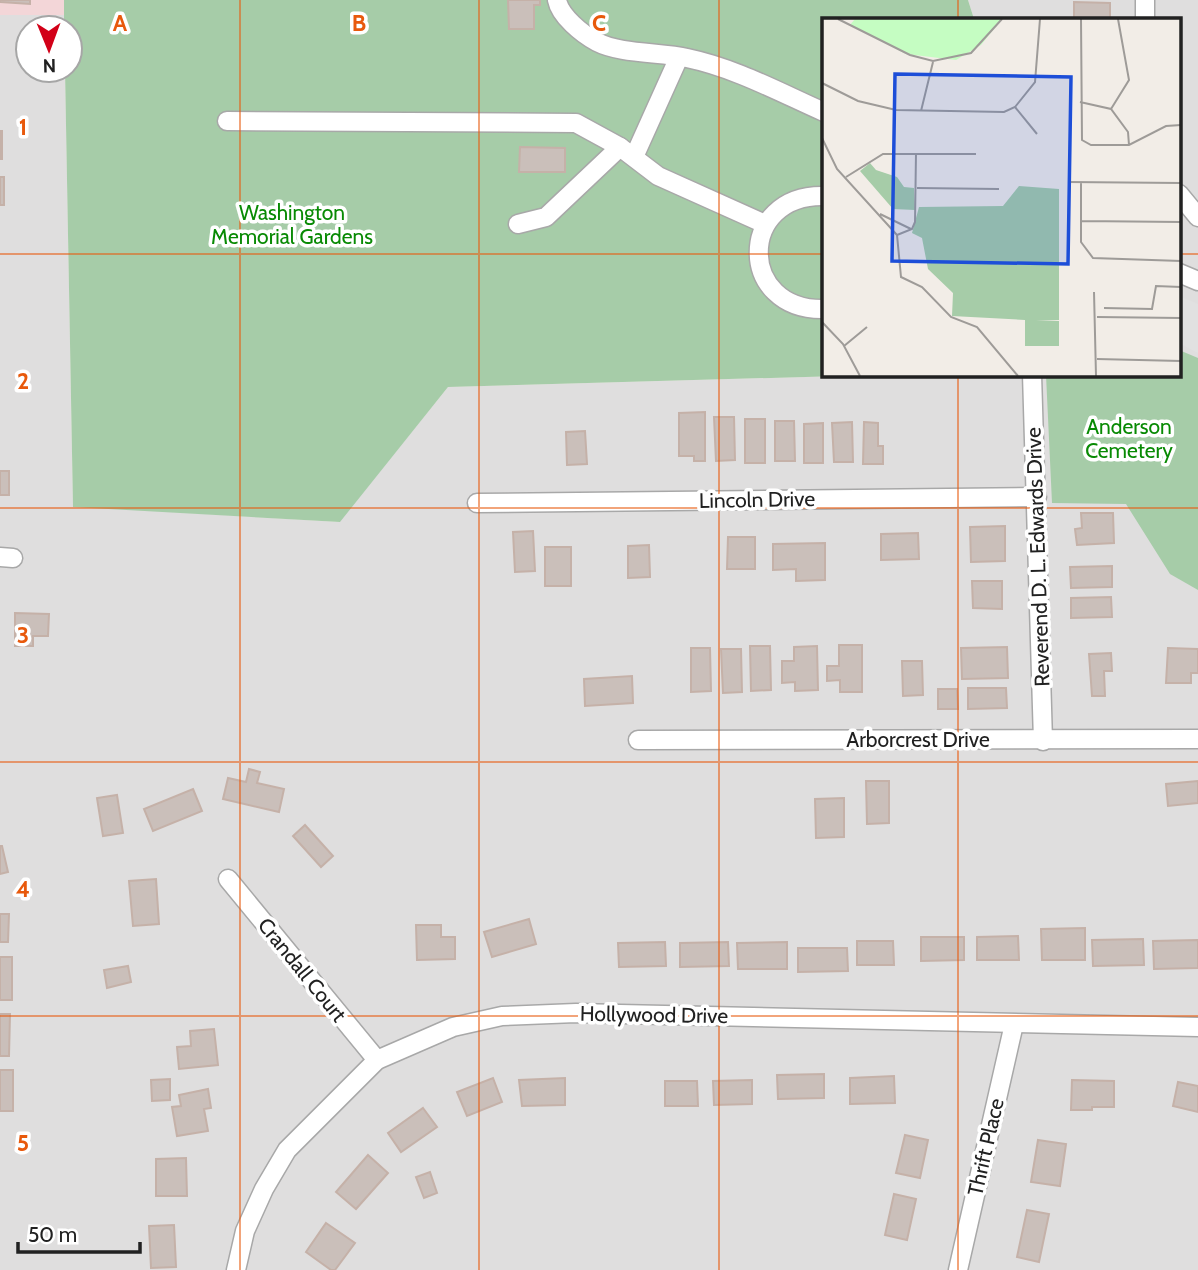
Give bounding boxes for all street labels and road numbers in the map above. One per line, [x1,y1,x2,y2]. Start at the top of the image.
street label: Reverend D. L. Edwards Drive [1020,427,1055,687]
street label: Lincoln Drive [699,486,816,513]
street label: Arborcrest Drive [846,727,990,752]
street label: Crandall Court [253,913,352,1027]
street label: Hollywood Drive [580,1001,729,1028]
street label: Thrift Place [962,1095,1009,1198]

